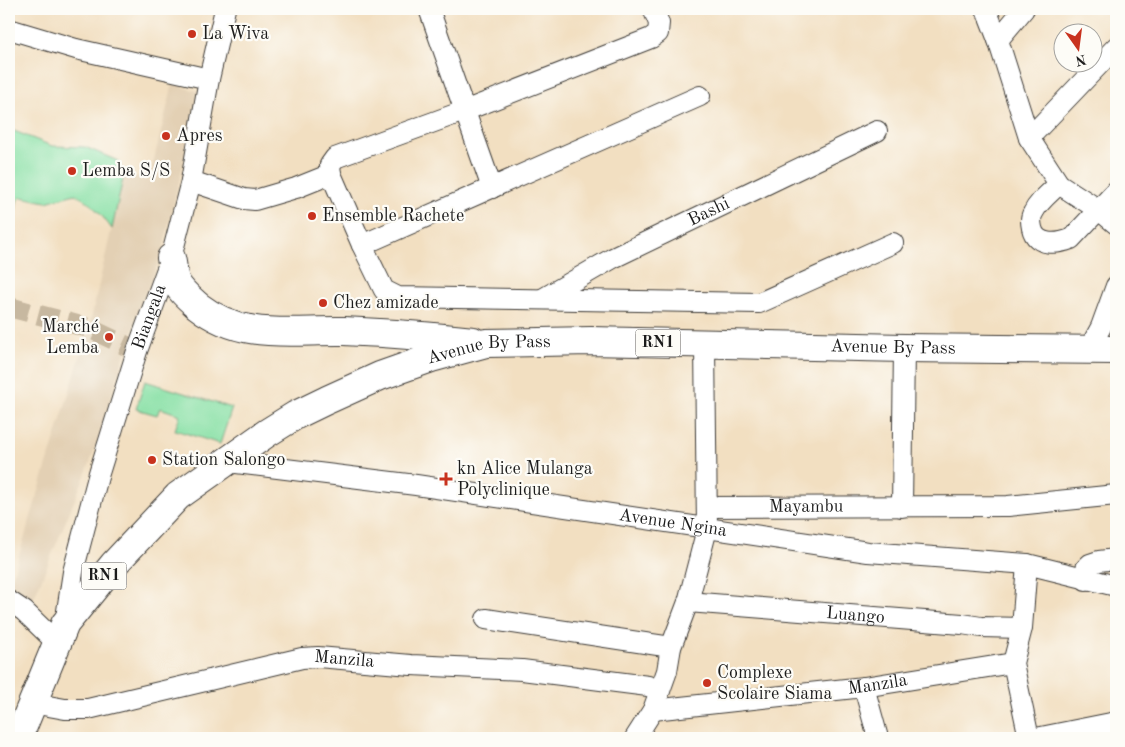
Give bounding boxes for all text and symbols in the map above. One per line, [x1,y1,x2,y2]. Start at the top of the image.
north arrow [1052,22,1102,72]
place label: La Wiva [202,25,269,43]
marker: La Wiva [186,28,198,40]
text: N [1074,52,1088,68]
place label: Apres [176,127,223,145]
marker: Apres [160,130,172,142]
place label: Lemba S/S [82,162,170,180]
marker: Lemba S/S [66,165,78,177]
street label: Bashi [685,194,732,230]
place label: Ensemble Rachete [322,207,464,225]
marker: Ensemble Rachete [306,210,318,222]
street label: Biangala [129,282,170,352]
place label: Chez amizade [333,294,439,312]
marker: Chez amizade [317,297,329,309]
place label: Marché Lemba [42,318,99,357]
road number: RN1 [636,329,680,356]
marker: Marché Lemba [103,331,115,343]
street label: Avenue By Pass [425,333,551,368]
street label: Avenue By Pass [830,337,956,357]
place label: Station Salongo [162,451,285,469]
marker: Station Salongo [146,454,158,466]
place label: kn Alice Mulanga Polyclinique [457,460,593,499]
marker: kn Alice Mulanga Polyclinique [439,472,453,486]
street label: Mayambu [769,498,844,516]
street label: Avenue Ngina [617,506,728,540]
road number: RN1 [82,562,126,590]
street label: Luango [825,604,886,627]
street label: Manzila [314,648,375,671]
place label: Complexe Scolaire Siama [717,664,832,703]
street label: Manzila [847,671,909,698]
marker: Complexe Scolaire Siama [701,677,713,689]

